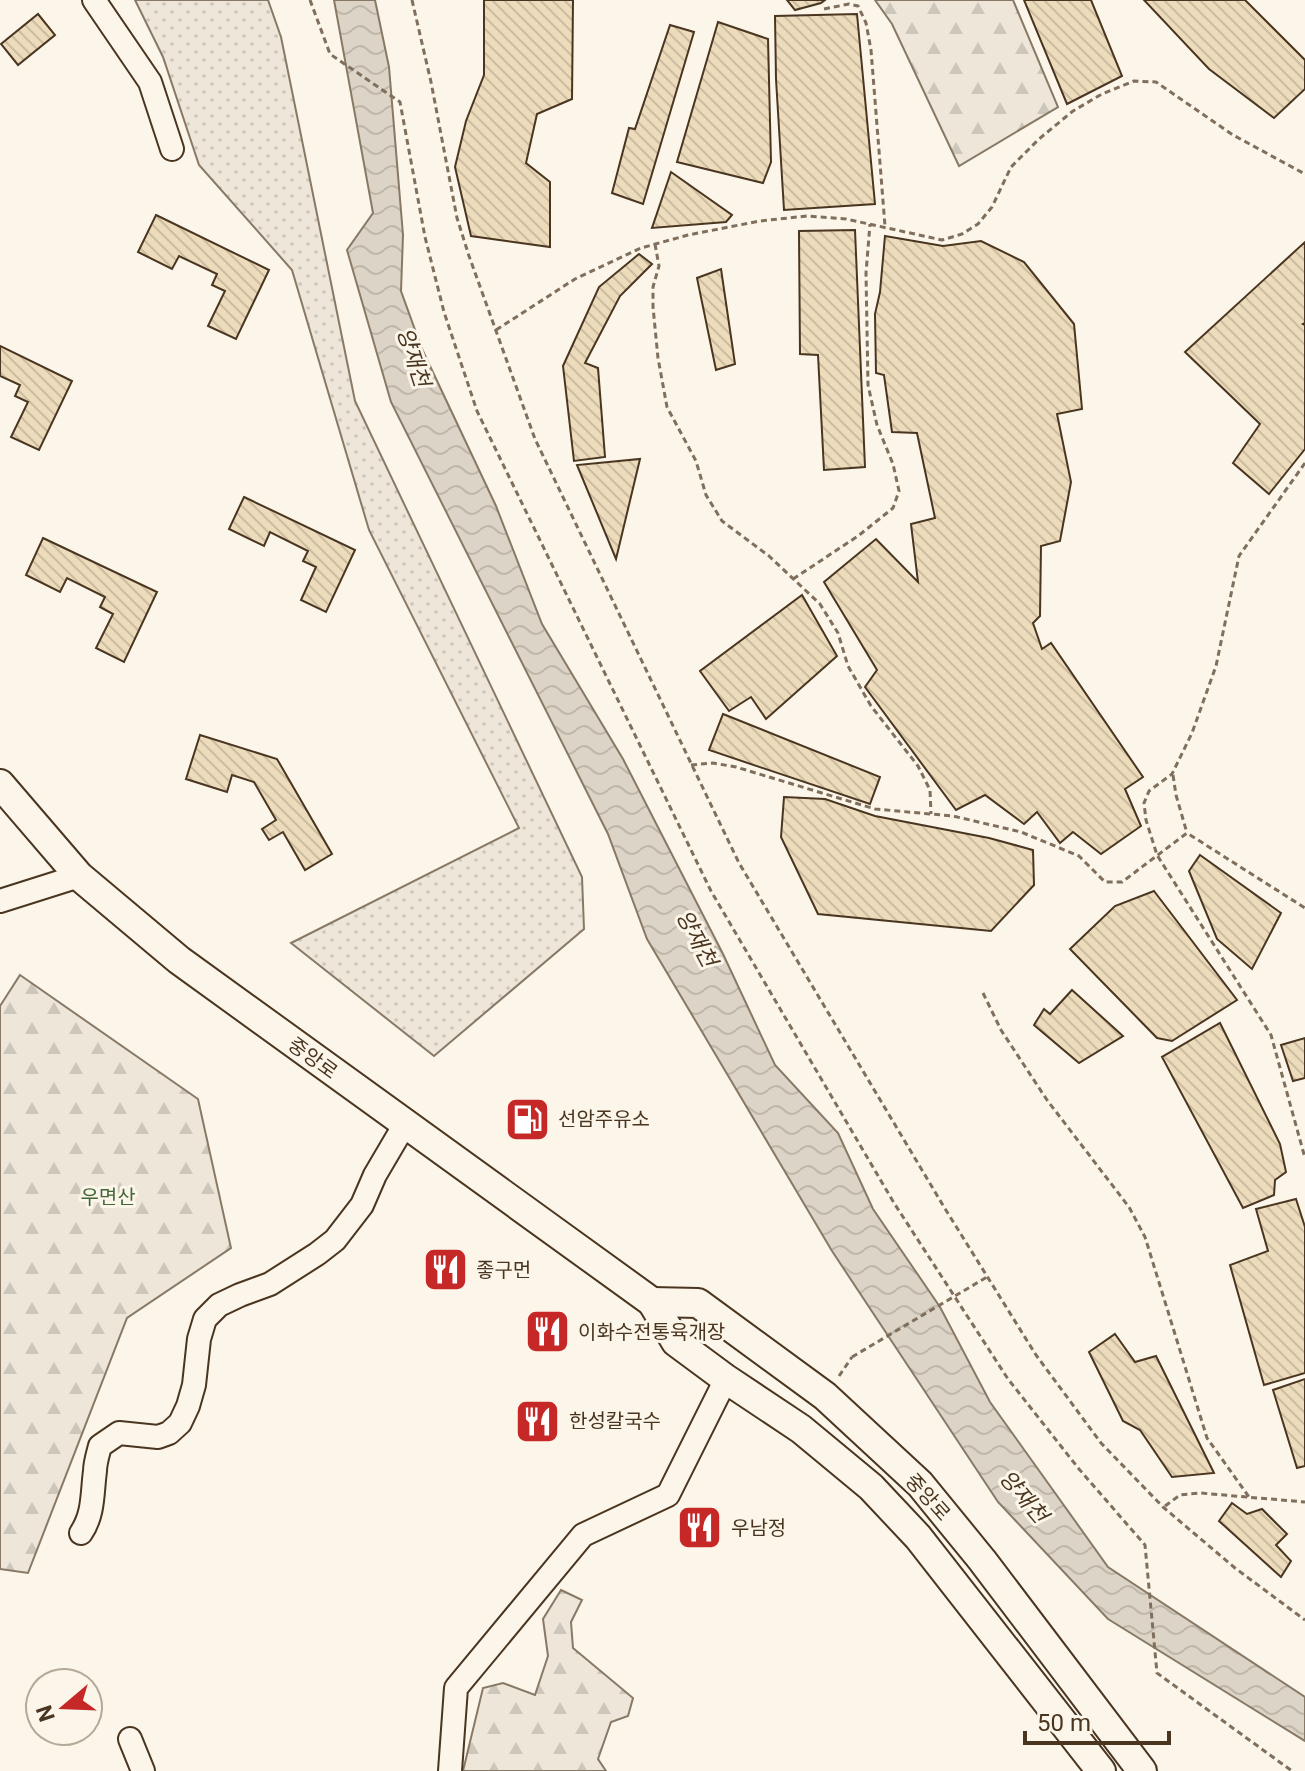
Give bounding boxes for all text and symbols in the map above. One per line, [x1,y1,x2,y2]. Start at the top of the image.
water label: 양재천 [392,324,436,393]
water label: 양재천 [671,906,723,973]
street label: 중앙로 [284,1032,342,1084]
fuel station icon: 선암주유소 [503,1095,551,1143]
place label: 선암주유소 [558,1107,650,1131]
park label: 우면산 [80,1185,136,1209]
restaurant icon: 좋구먼 [421,1246,469,1294]
place label: 좋구먼 [476,1258,531,1282]
restaurant icon: 이화수전통육개장 [523,1308,571,1356]
place label: 이화수전통육개장 [578,1320,725,1344]
restaurant icon: 한성칼국수 [514,1397,562,1445]
place label: 한성칼국수 [569,1409,661,1433]
water label: 양재천 [995,1465,1054,1530]
street label: 중앙로 [901,1468,955,1526]
restaurant icon: 우남정 [676,1504,724,1552]
place label: 우남정 [731,1516,786,1540]
north arrow [24,1667,104,1747]
scale bar [1025,1695,1169,1745]
text: N [31,1702,60,1725]
text: 50 m [1037,1709,1091,1737]

